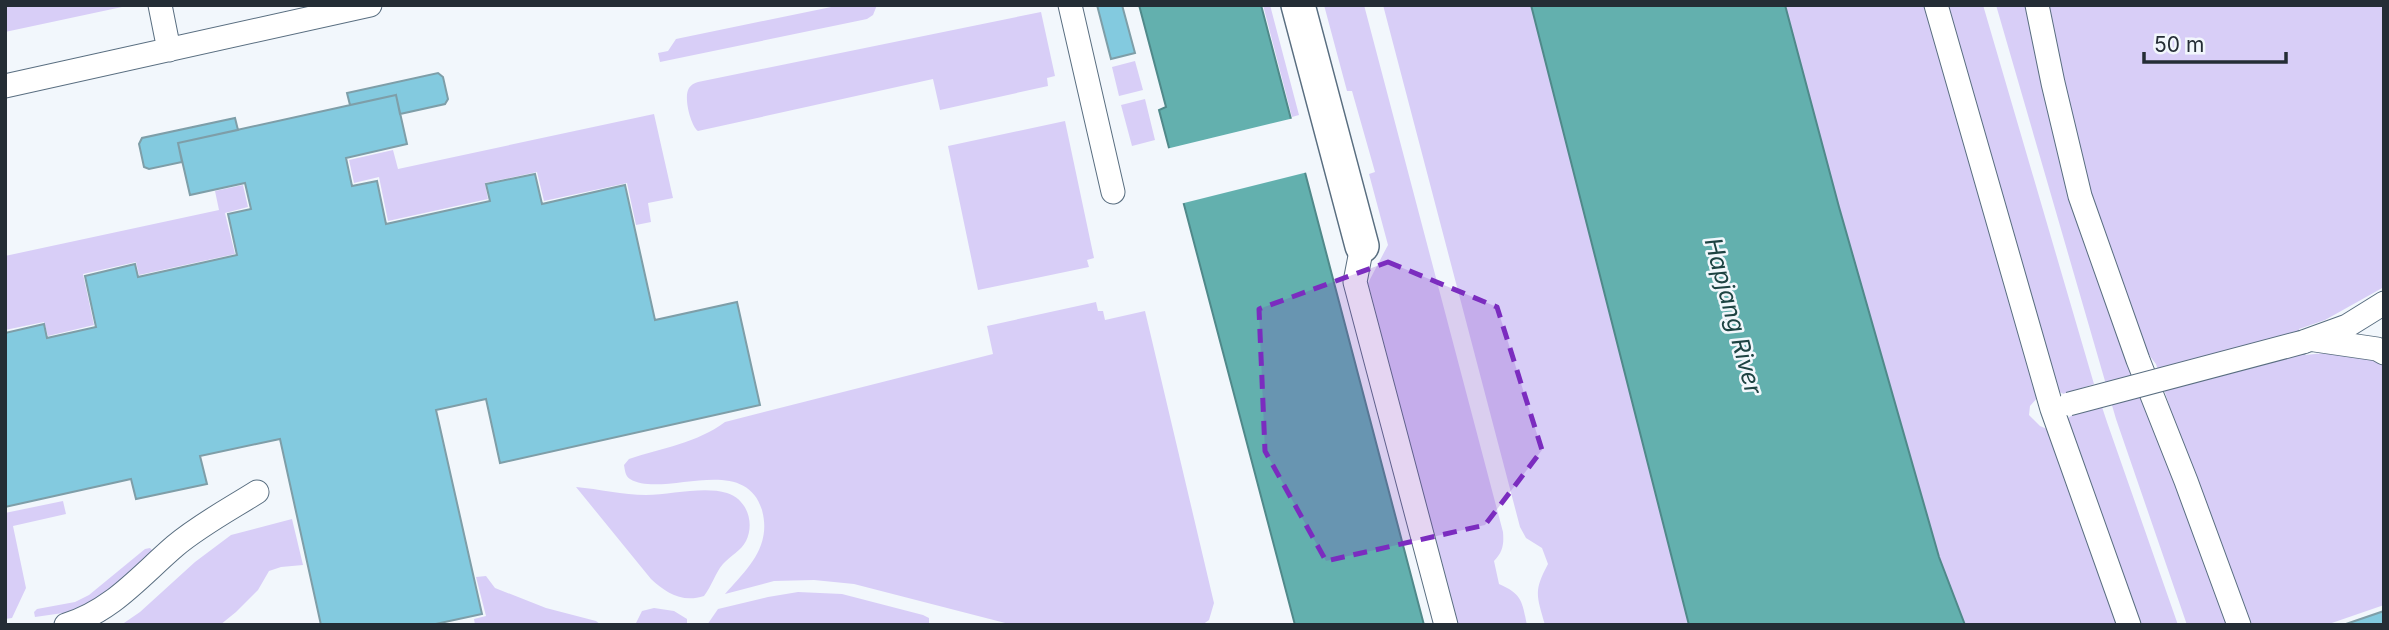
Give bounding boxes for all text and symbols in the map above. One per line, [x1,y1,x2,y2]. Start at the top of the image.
scale bar [2144,21,2286,65]
text: 50 m [2154,32,2204,57]
water label: Hapjang River [1699,235,1769,398]

